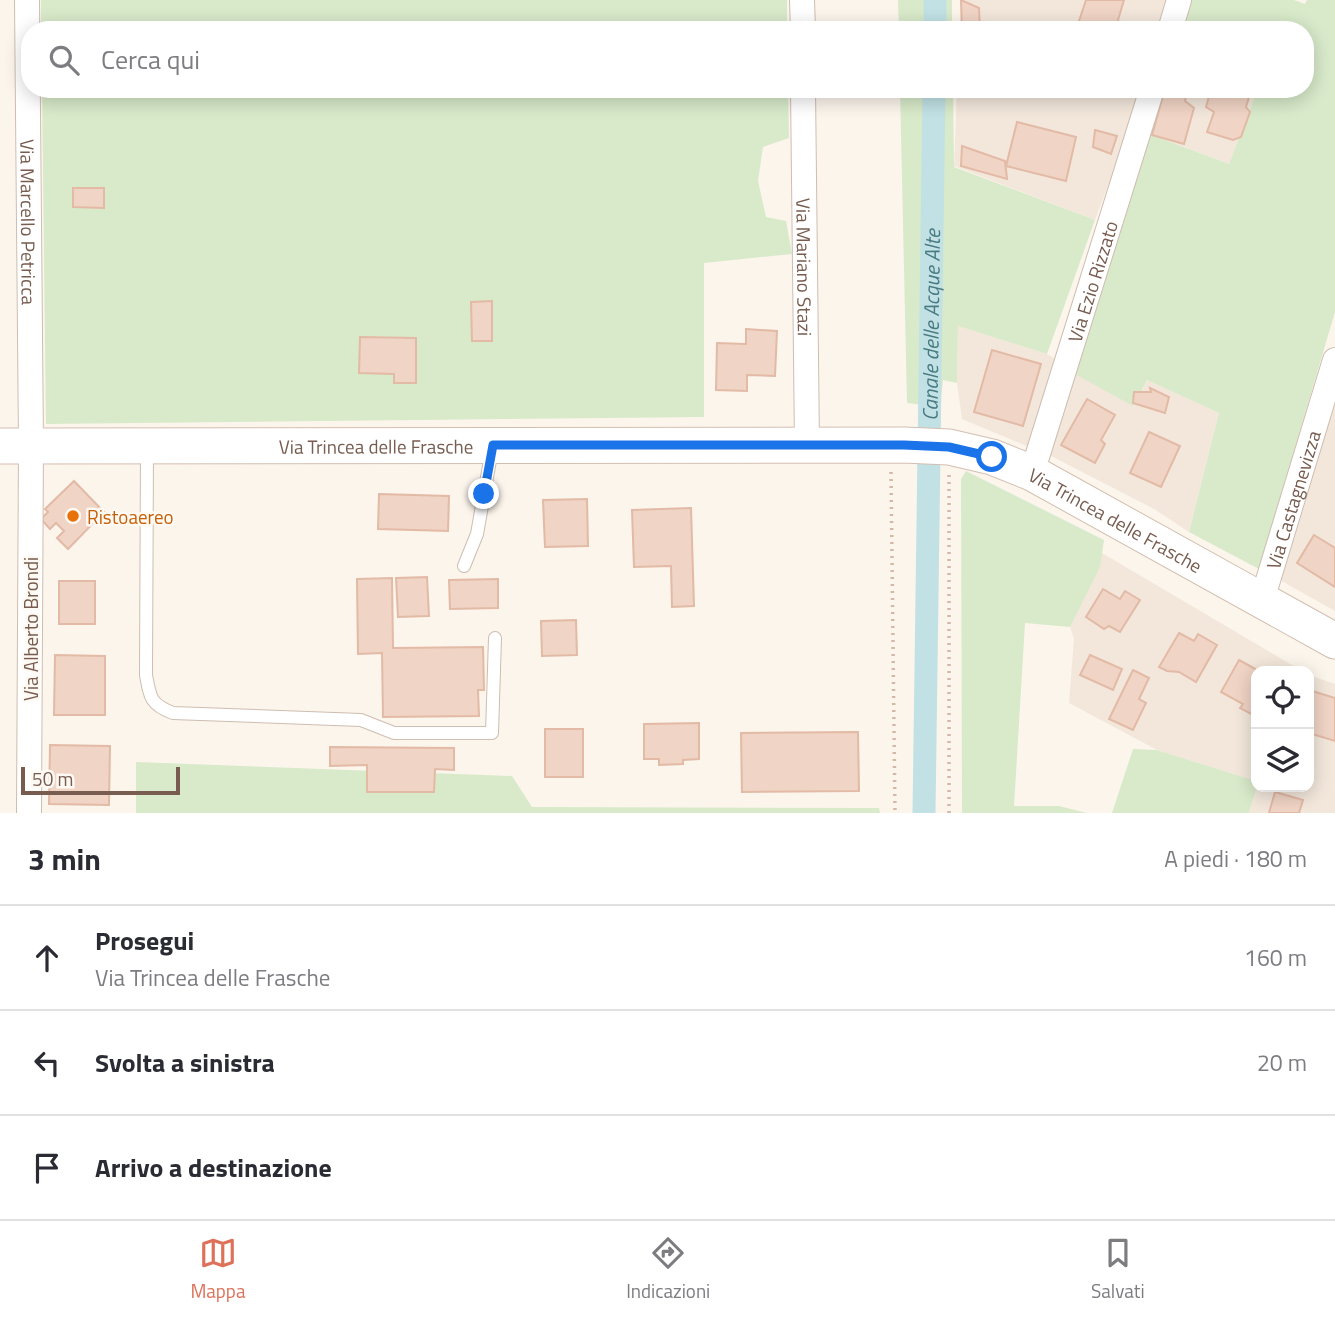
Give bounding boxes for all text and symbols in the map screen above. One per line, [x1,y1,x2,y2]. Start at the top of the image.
search box [21,21,1314,98]
text: Cerca qui [101,40,200,79]
icon: search [45,41,83,79]
street label: Via Marcello Petricca [14,139,44,305]
street label: Via Mariano Stazi [790,198,820,336]
street label: Via Ezio Rizzato [1059,217,1125,346]
water label: Canale delle Acque Alte [913,228,948,421]
street label: Via Castagnevizza [1258,426,1327,572]
street label: Via Trincea delle Frasche [279,431,473,460]
route start [976,441,1007,472]
street label: Via Trincea delle Frasche [1024,460,1208,579]
route end [468,478,499,509]
place label: Ristoaereo [87,502,174,531]
marker: Ristoaereo [65,508,81,524]
street label: Via Alberto Brondi [16,557,45,701]
map controls [1251,666,1314,792]
button: locate [1251,666,1314,729]
button: layers [1251,729,1314,792]
scale bar [21,764,180,796]
text: 50 m [32,764,73,793]
text: 3 min [28,836,101,882]
text: A piedi · 180 m [1164,841,1307,876]
text: Prosegui [95,921,194,960]
icon: ahead [28,939,66,977]
text: 160 m [1244,940,1307,975]
text: Via Trincea delle Frasche [95,960,330,995]
text: Svolta a sinistra [95,1043,275,1082]
icon: left [28,1044,66,1082]
text: 20 m [1257,1045,1307,1080]
text: Arrivo a destinazione [95,1148,332,1187]
icon: arrive [28,1149,66,1187]
tab: Mappa [190,1234,245,1305]
tab: Indicazioni [626,1234,710,1305]
tab: Salvati [1091,1234,1145,1305]

